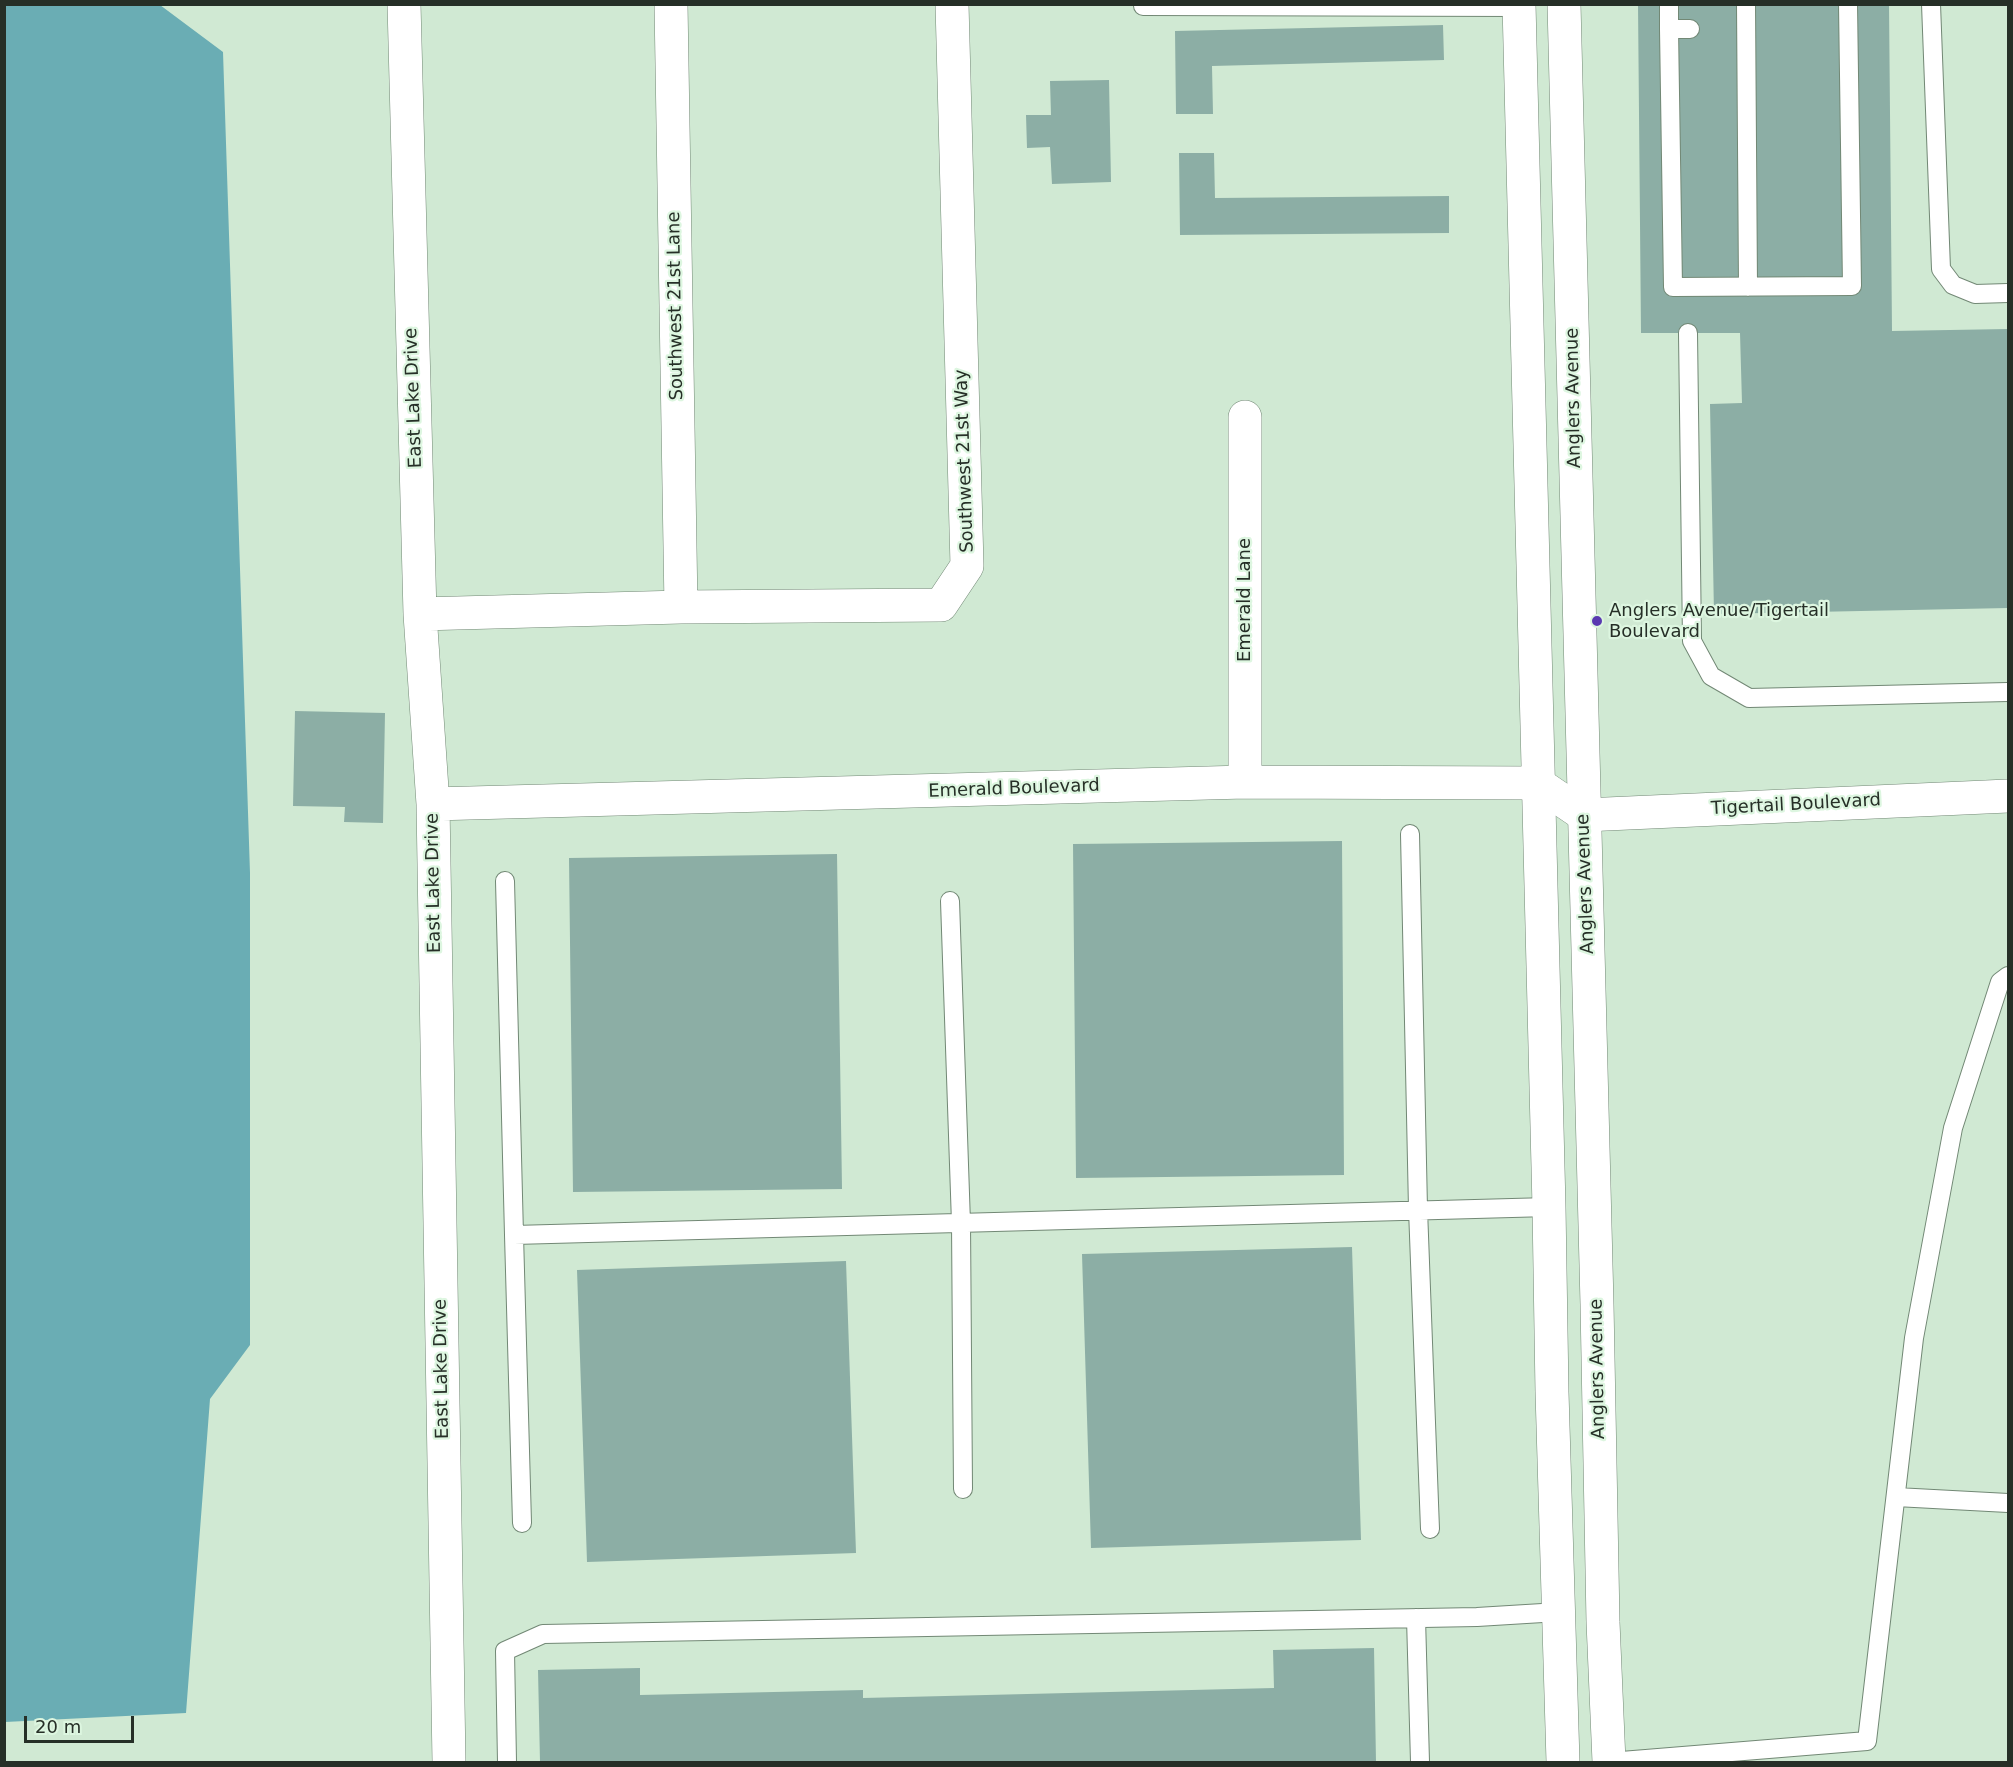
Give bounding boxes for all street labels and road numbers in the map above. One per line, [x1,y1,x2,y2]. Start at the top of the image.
street label: Southwest 21st Lane [664,211,688,401]
street label: East Lake Drive [401,328,427,468]
street label: Anglers Avenue [1562,328,1586,468]
street label: Southwest 21st Way [951,369,979,553]
street label: Emerald Lane [1234,538,1256,662]
street label: Emerald Boulevard [928,775,1100,803]
street label: Tigertail Boulevard [1710,790,1882,820]
street label: East Lake Drive [422,813,446,953]
street label: Anglers Avenue [1573,813,1599,955]
street label: East Lake Drive [430,1299,454,1439]
street label: Anglers Avenue [1586,1299,1610,1439]

